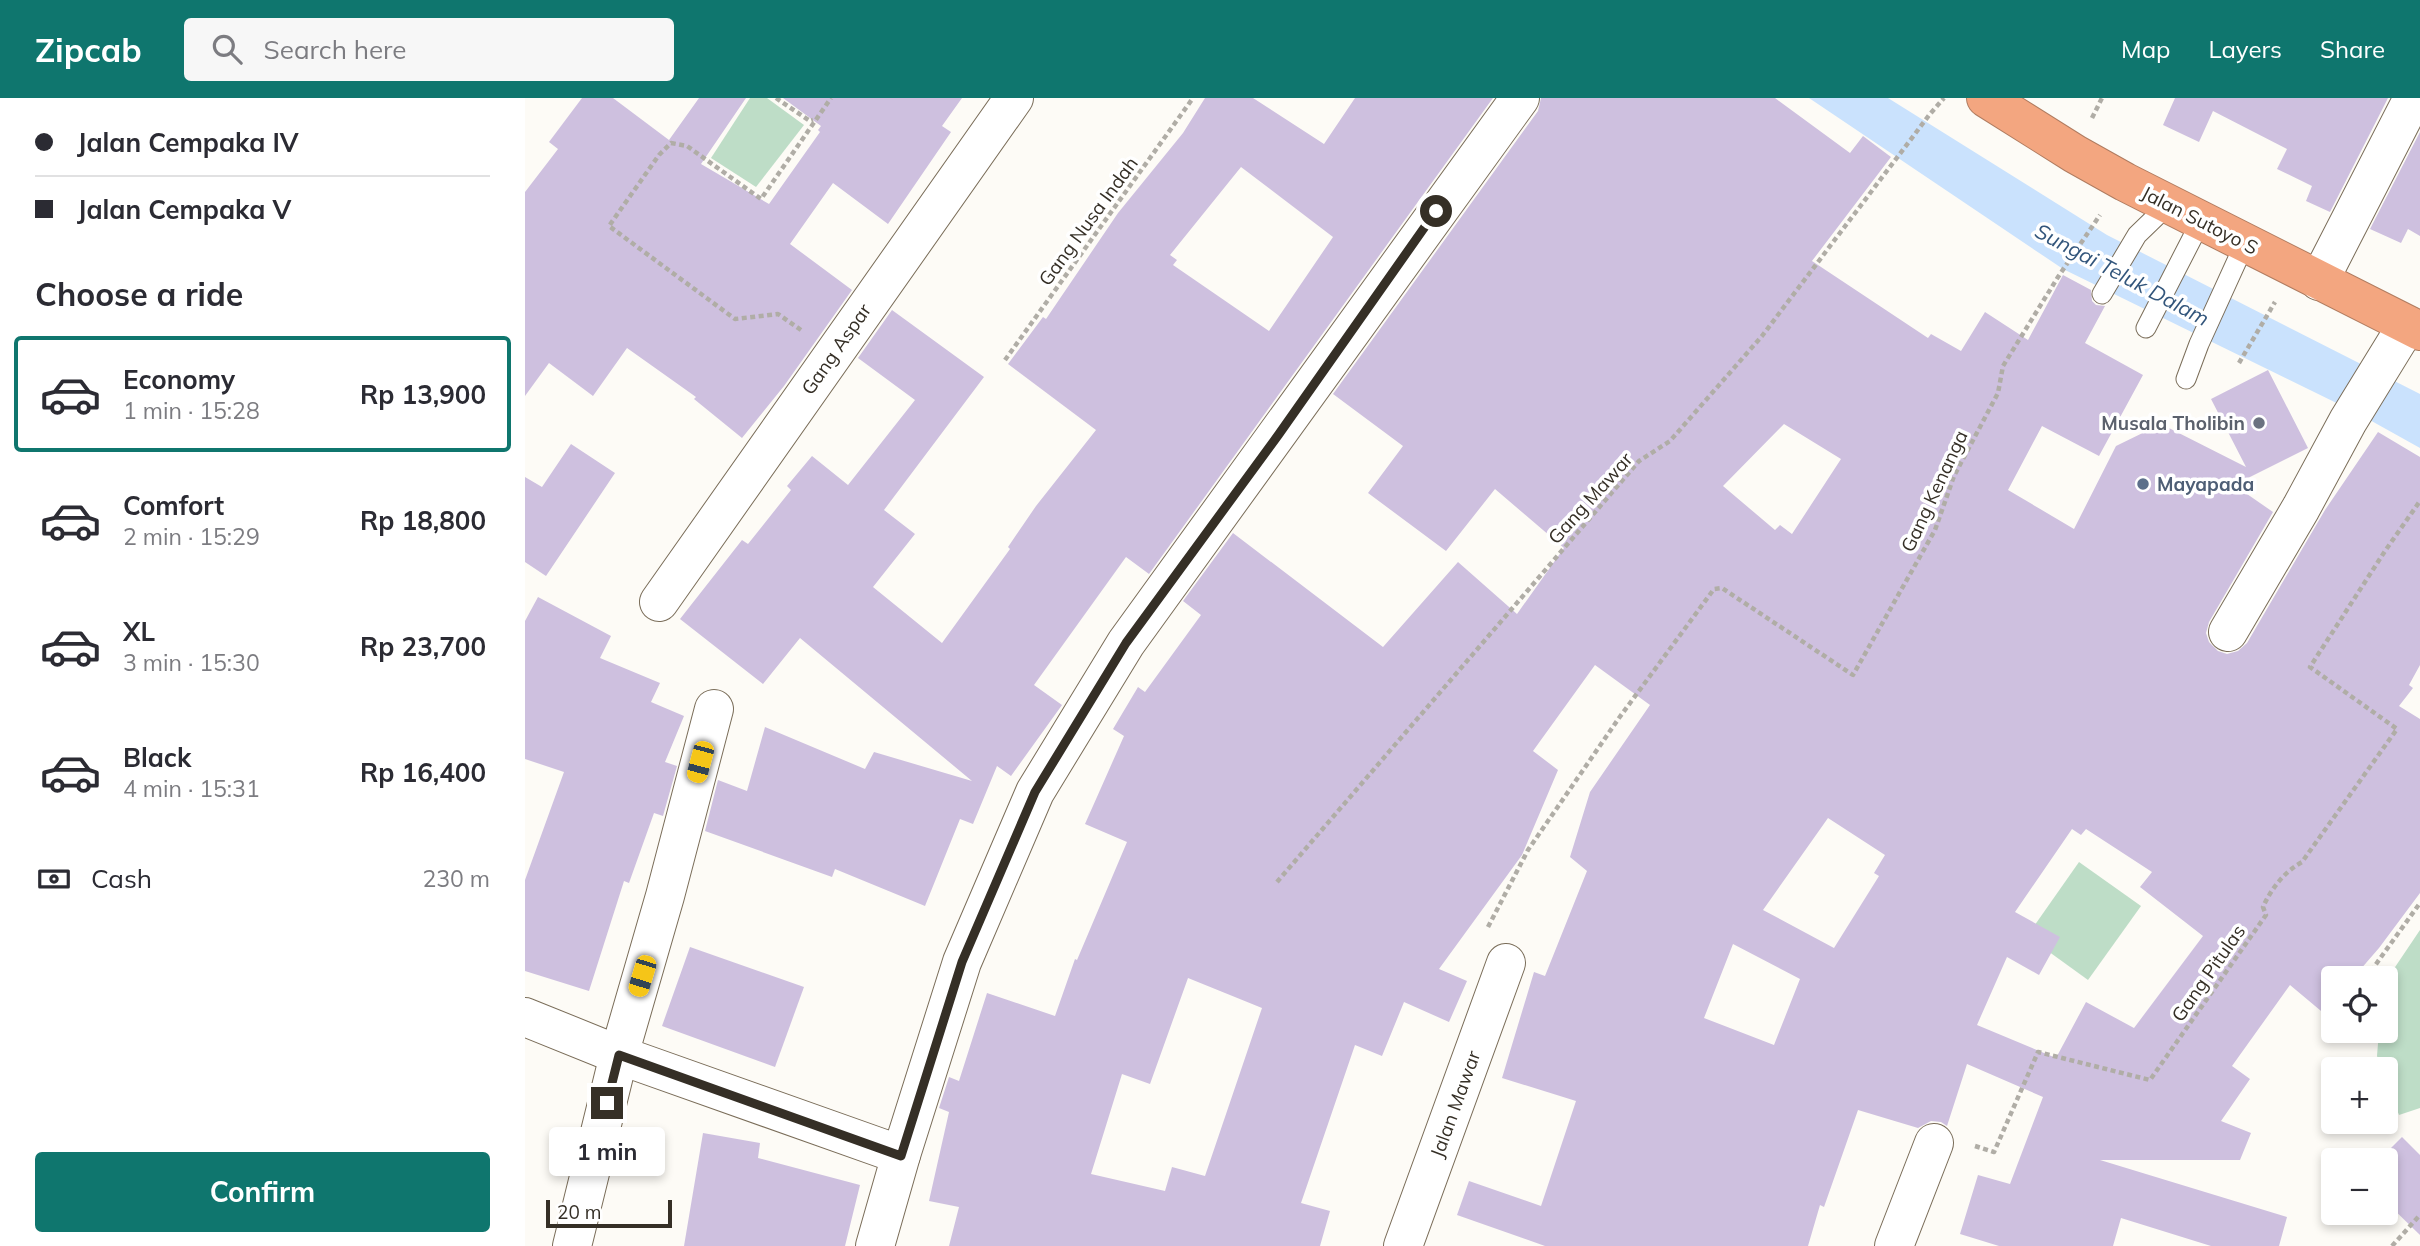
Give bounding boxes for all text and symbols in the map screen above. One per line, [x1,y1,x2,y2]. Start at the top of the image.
search box [184,18,674,81]
text: Zipcab [35,29,142,70]
icon: search [208,30,246,68]
text: Search here [264,33,407,66]
text: Map [2121,34,2170,64]
text: Layers [2208,34,2282,64]
text: Share [2320,34,2385,64]
text: Jalan Cempaka IV [77,126,299,159]
street label: Gang Nusa Indah [1033,152,1143,290]
street label: Jalan Sutoyo S [2138,180,2262,260]
text: Jalan Cempaka V [77,193,291,226]
route start [1420,195,1452,227]
water label: Sungai Teluk Dalam [2031,217,2214,331]
text: Choose a ride [35,274,243,314]
street label: Gang Aspar [796,299,876,399]
icon: car [39,363,102,426]
text: Economy [123,363,235,396]
text: Rp 13,900 [360,378,486,411]
text: 1 min · 15:28 [123,396,260,425]
place label: Musala Tholibin [2101,411,2245,435]
marker: Musala Tholibin [2251,415,2267,431]
street label: Gang Kenanga [1895,426,1973,556]
street label: Gang Mawar [1543,447,1637,549]
place label: Mayapada [2157,472,2254,496]
marker: Mayapada [2135,476,2151,492]
icon: car [39,489,102,552]
text: Comfort [123,489,224,522]
text: Rp 18,800 [360,504,486,537]
text: 2 min · 15:29 [123,522,260,551]
icon: car [39,615,102,678]
text: XL [123,615,155,648]
text: Rp 23,700 [360,630,486,663]
text: 3 min · 15:30 [123,648,260,677]
car [685,739,716,785]
icon: car [39,741,102,804]
text: Black [123,741,191,774]
text: Rp 16,400 [360,756,486,789]
text: 4 min · 15:31 [123,774,260,803]
icon: cash [35,860,73,898]
text: Cash [91,862,152,895]
text: 230 m [422,864,490,893]
street label: Gang Pitulas [2166,920,2250,1026]
car [626,953,659,999]
map controls [2321,966,2398,1225]
button: locate [2321,966,2398,1043]
street label: Jalan Mawar [1425,1047,1485,1161]
button: + [2321,1057,2398,1134]
route end [591,1087,623,1119]
callout: 1 min [549,1128,665,1176]
text: 1 min [577,1137,637,1166]
button: − [2321,1148,2398,1225]
button: Confirm [35,1152,490,1232]
scale bar [546,1197,672,1229]
text: 20 m [557,1200,601,1224]

